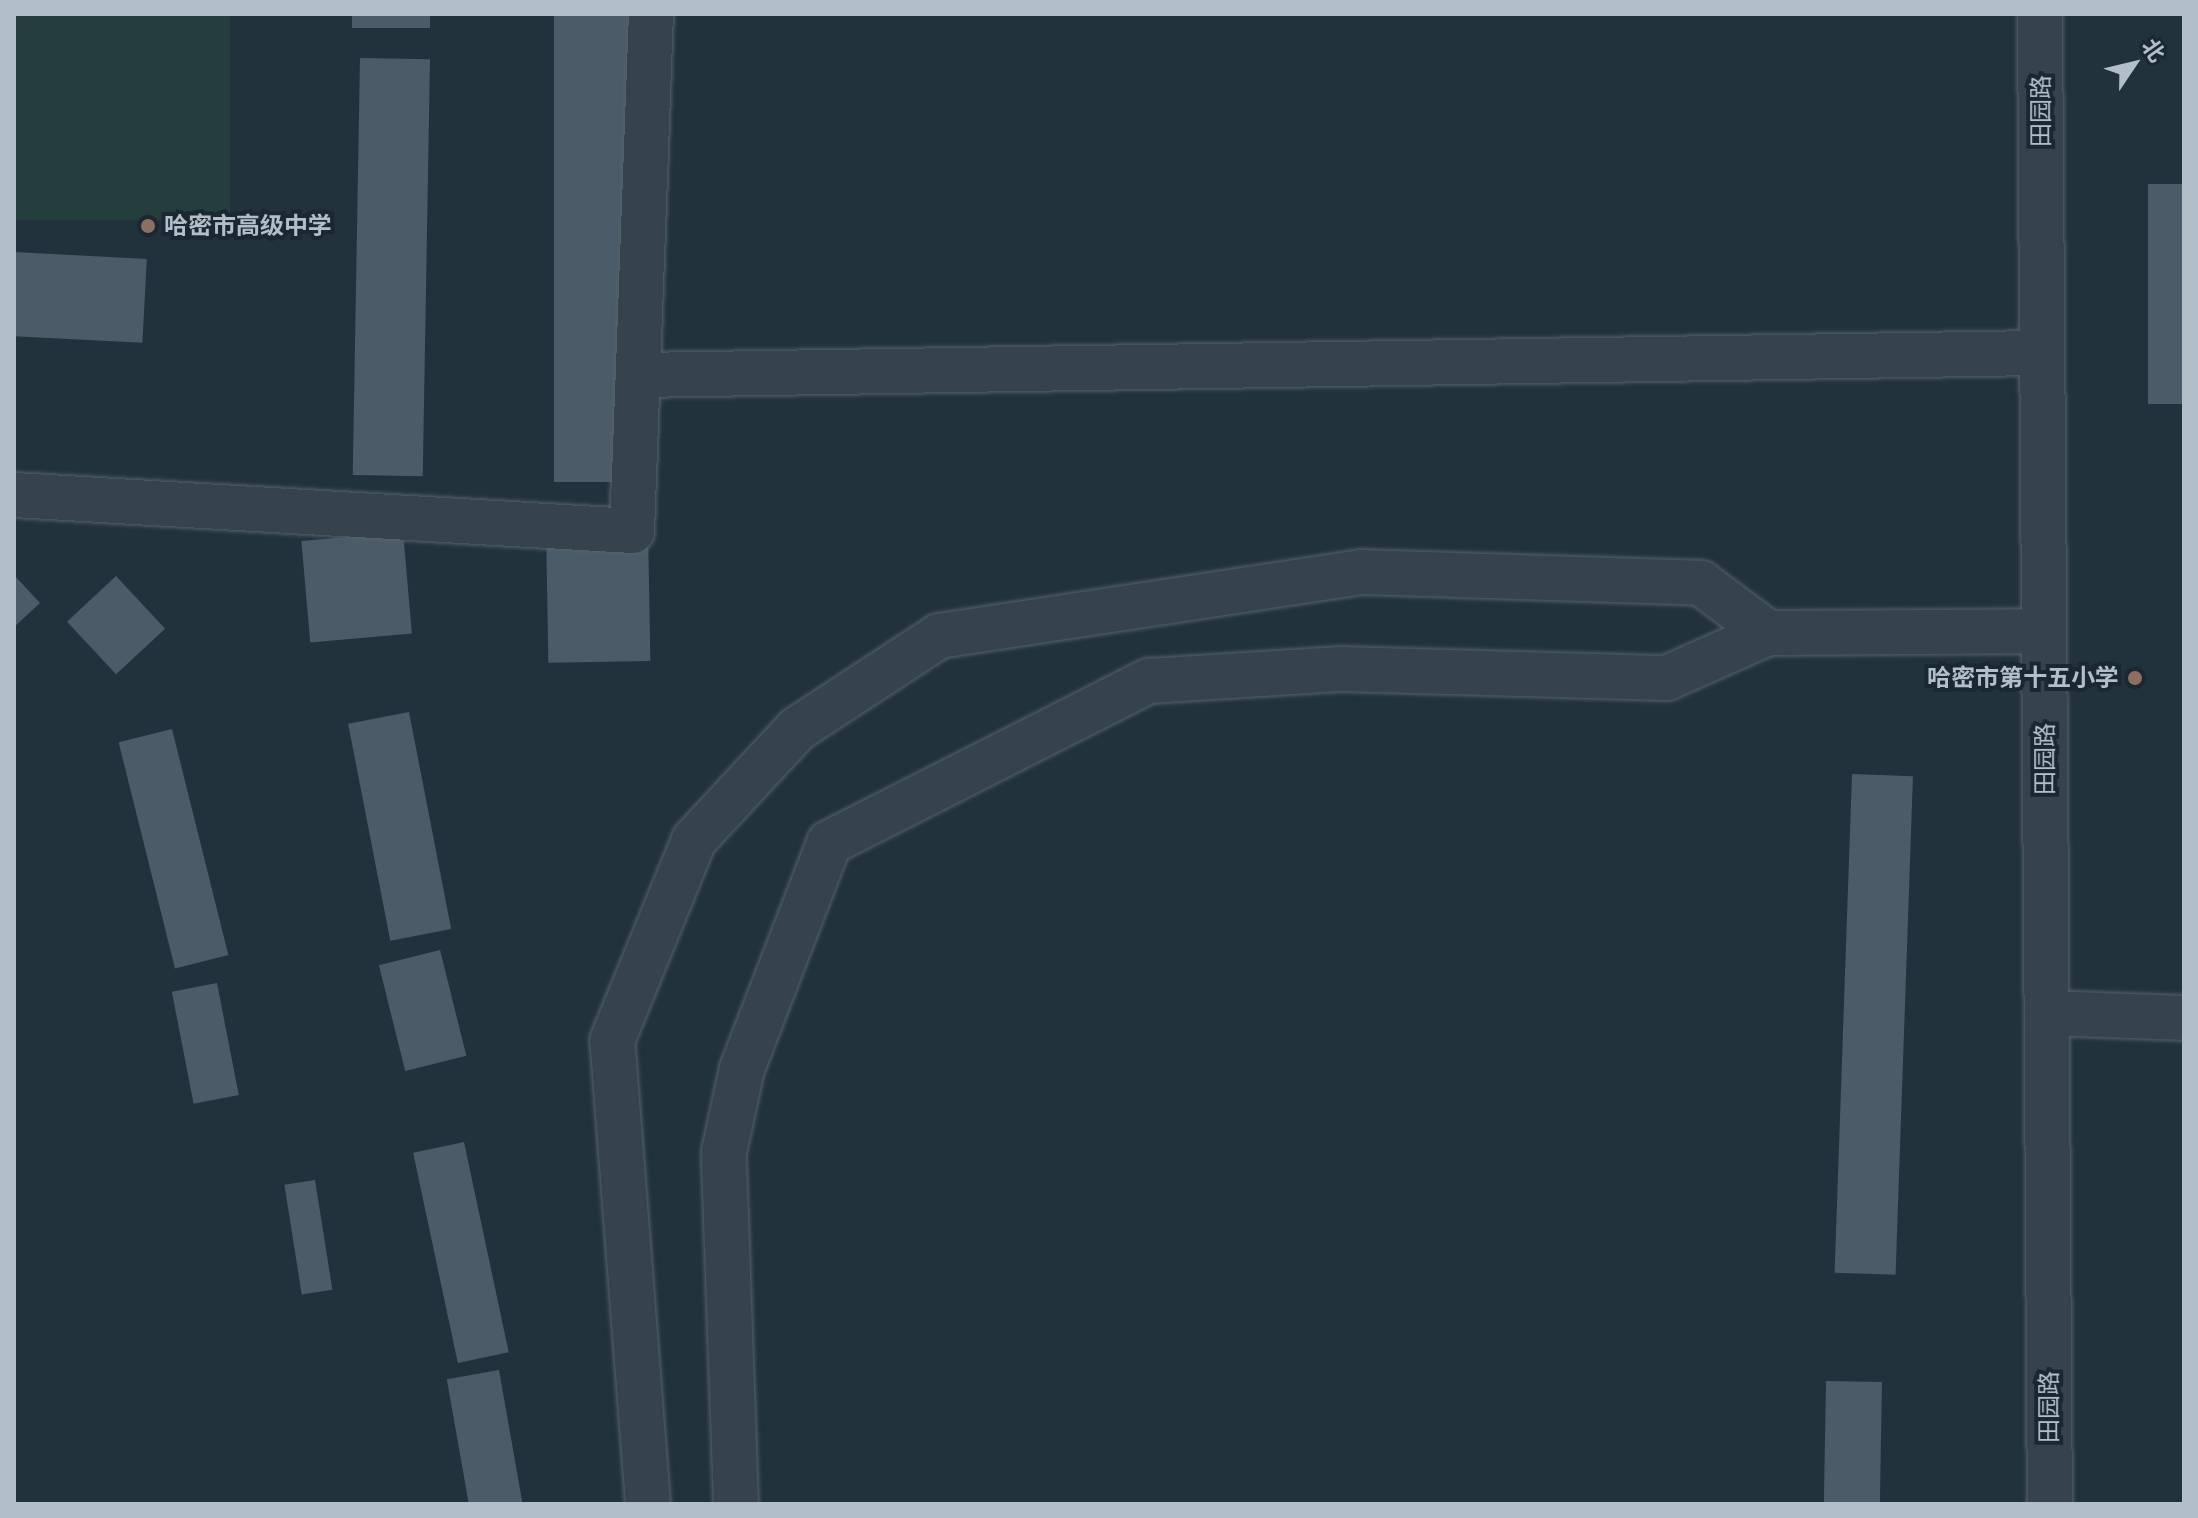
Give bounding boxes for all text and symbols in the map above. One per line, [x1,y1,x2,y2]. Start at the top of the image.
north arrow [2094,24,2174,104]
text: 北 [2136,33,2171,67]
street label: 田园路 [2027,75,2055,147]
place label: 哈密市高级中学 [164,212,332,240]
marker: 哈密市高级中学 [139,217,157,235]
place label: 哈密市第十五小学 [1927,664,2119,692]
marker: 哈密市第十五小学 [2126,669,2144,687]
street label: 田园路 [2031,723,2059,795]
street label: 田园路 [2035,1371,2063,1443]

